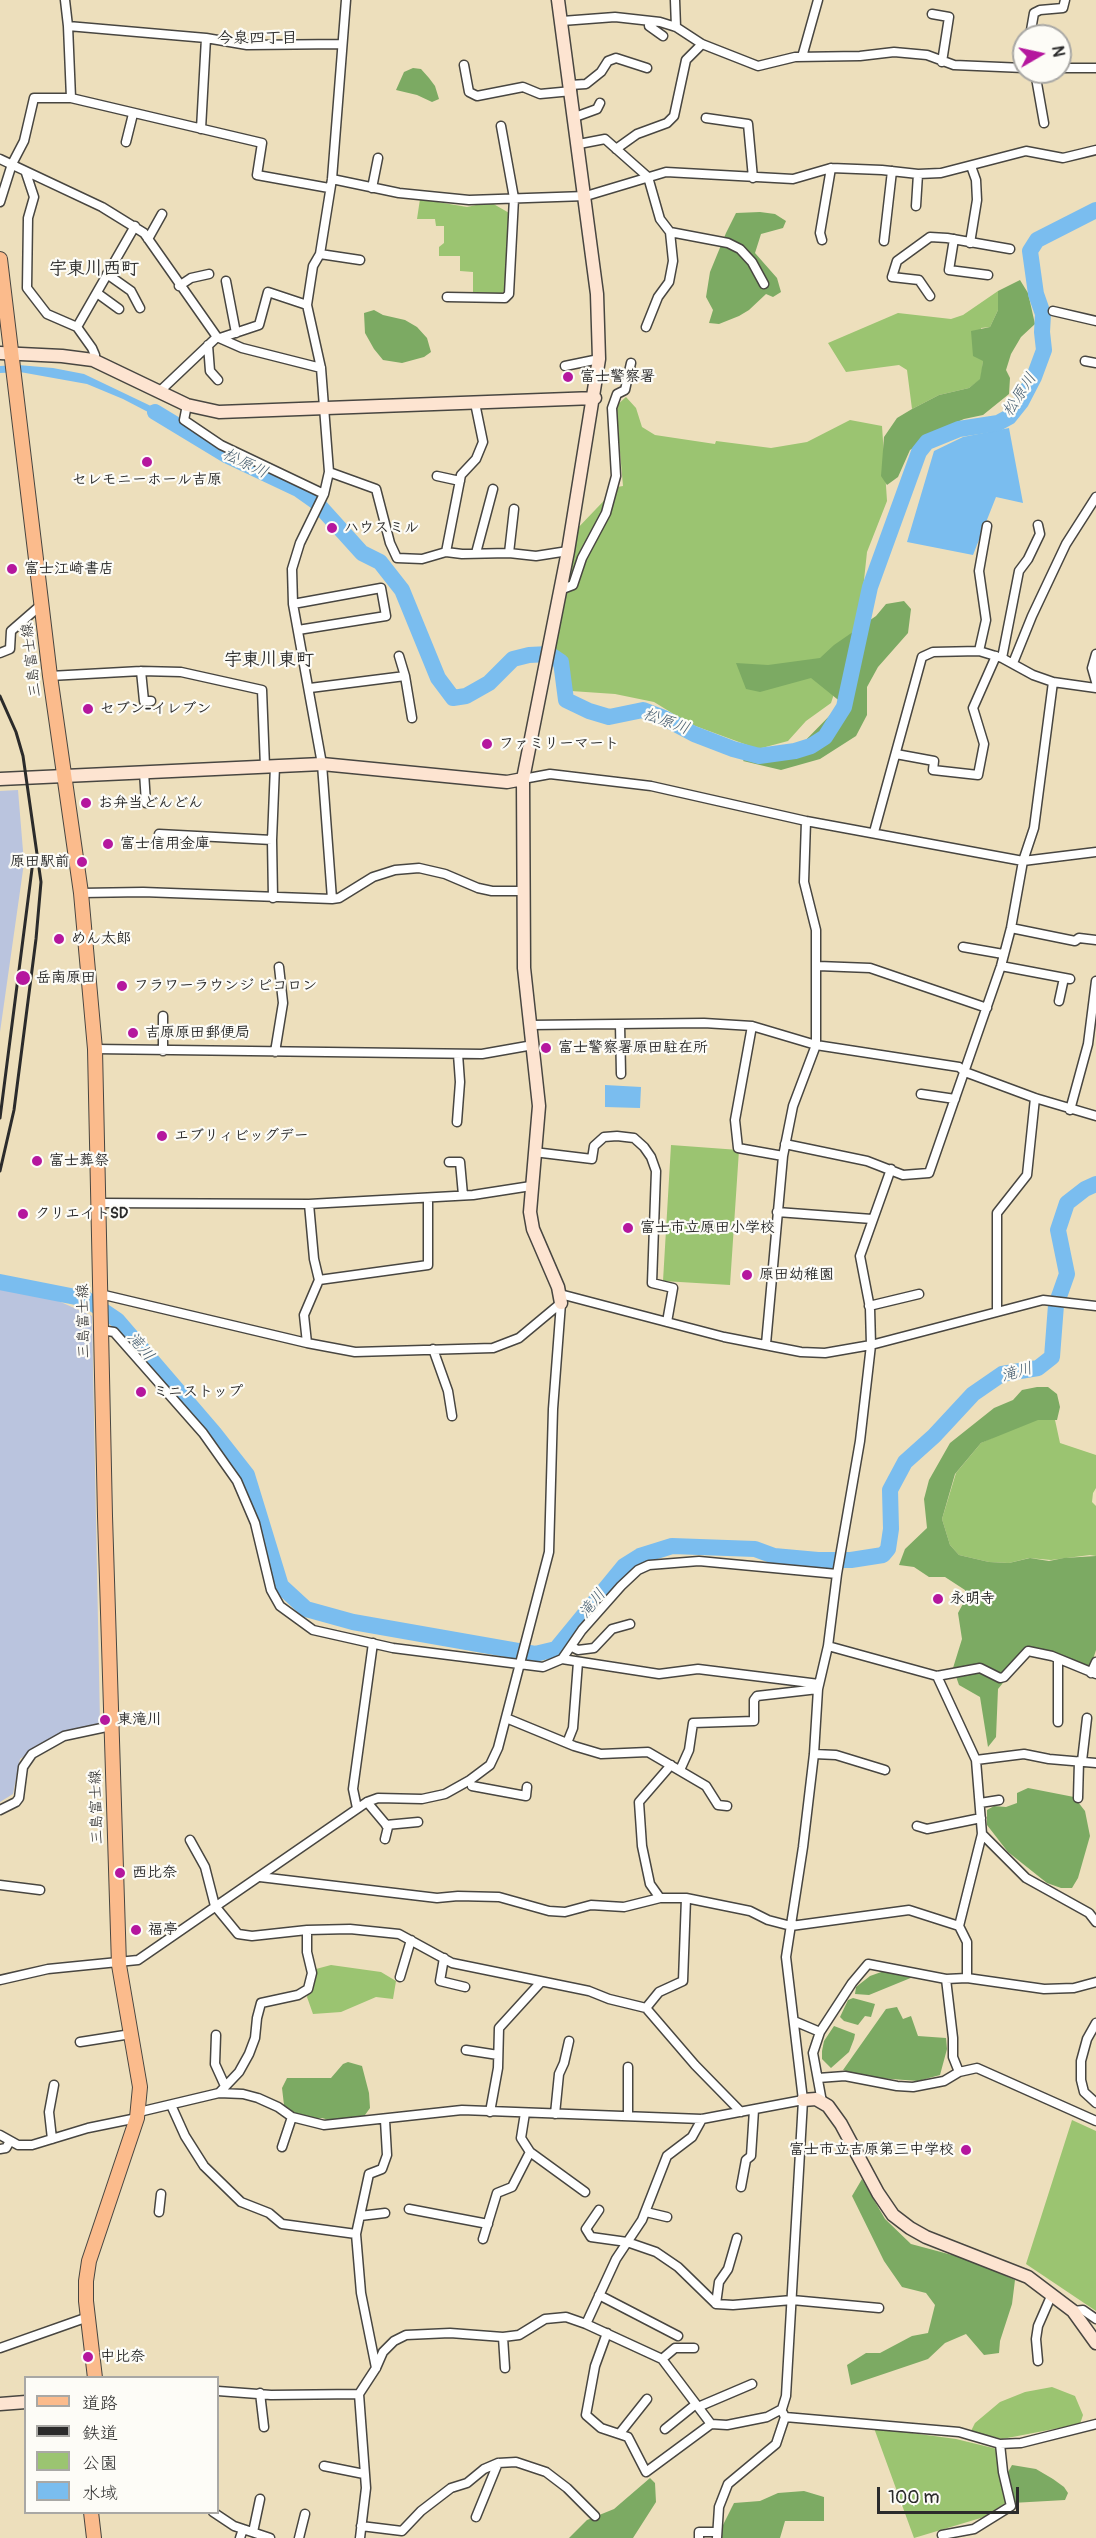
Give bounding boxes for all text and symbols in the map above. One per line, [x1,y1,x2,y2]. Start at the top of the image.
north arrow [1012,24,1072,84]
district label: 今泉四丁目 [217,29,297,49]
text: N [1047,45,1069,58]
district label: 宇東川西町 [49,258,139,280]
place label: 富士警察署 [580,368,655,386]
marker: 富士警察署 [561,370,575,384]
water label: 松原川 [999,370,1041,420]
water label: 松原川 [219,445,271,483]
marker: セレモニーホール吉原 [140,455,154,469]
place label: セレモニーホール吉原 [72,471,222,489]
place label: ハウスミル [344,519,419,537]
marker: ハウスミル [325,521,339,535]
place label: 富士江崎書店 [24,560,114,578]
marker: 富士江崎書店 [5,562,19,576]
street label: 三島富士線 [18,622,46,698]
district label: 宇東川東町 [224,649,314,671]
place label: セブン-イレブン [100,700,211,718]
marker: セブン-イレブン [81,702,95,716]
water label: 松原川 [640,705,692,739]
place label: ファミリーマート [499,735,619,753]
marker: ファミリーマート [480,737,494,751]
place label: お弁当どんどん [98,794,203,812]
marker: お弁当どんどん [79,796,93,810]
place label: 富士信用金庫 [120,835,210,853]
marker: 富士信用金庫 [101,837,115,851]
place label: 原田駅前 [10,853,70,871]
marker: 原田駅前 [75,855,89,869]
place label: めん太郎 [71,930,131,948]
marker: めん太郎 [52,932,66,946]
marker: 岳南原田 [14,969,32,987]
place label: 岳南原田 [36,969,96,987]
place label: フラワーラウンジ ピコロン [134,977,317,995]
marker: フラワーラウンジ ピコロン [115,979,129,993]
place label: 吉原原田郵便局 [145,1024,250,1042]
marker: 吉原原田郵便局 [126,1026,140,1040]
place label: 富士警察署原田駐在所 [558,1039,708,1057]
marker: 富士警察署原田駐在所 [539,1041,553,1055]
place label: エブリィビッグデー [174,1127,309,1145]
marker: エブリィビッグデー [155,1129,169,1143]
place label: 富士葬祭 [49,1152,109,1170]
marker: 富士葬祭 [30,1154,44,1168]
place label: クリエイトSD [35,1205,128,1223]
marker: クリエイトSD [16,1207,30,1221]
place label: 富士市立原田小学校 [640,1219,775,1237]
marker: 富士市立原田小学校 [621,1221,635,1235]
place label: 原田幼稚園 [759,1266,834,1284]
marker: 原田幼稚園 [740,1268,754,1282]
street label: 三島富士線 [74,1283,94,1359]
water label: 滝川 [122,1329,158,1365]
water label: 滝川 [999,1359,1035,1387]
place label: ミニストップ [153,1383,243,1401]
marker: ミニストップ [134,1385,148,1399]
water label: 滝川 [575,1586,611,1622]
place label: 永明寺 [950,1590,995,1608]
marker: 永明寺 [931,1592,945,1606]
place label: 東滝川 [117,1711,162,1729]
marker: 東滝川 [98,1713,112,1727]
street label: 三島富士線 [87,1769,107,1845]
place label: 西比奈 [132,1864,177,1882]
marker: 西比奈 [113,1866,127,1880]
place label: 福亭 [148,1921,178,1939]
marker: 福亭 [129,1923,143,1937]
place label: 富士市立吉原第三中学校 [789,2141,954,2159]
marker: 富士市立吉原第三中学校 [959,2143,973,2157]
place label: 中比奈 [100,2348,145,2366]
marker: 中比奈 [81,2350,95,2364]
legend [24,2376,219,2514]
text: 道路 [82,2392,118,2415]
text: 鉄道 [82,2422,118,2445]
text: 公園 [82,2452,118,2475]
scale bar [880,2475,1022,2513]
text: 水域 [82,2482,118,2505]
text: 100 m [888,2486,940,2509]

